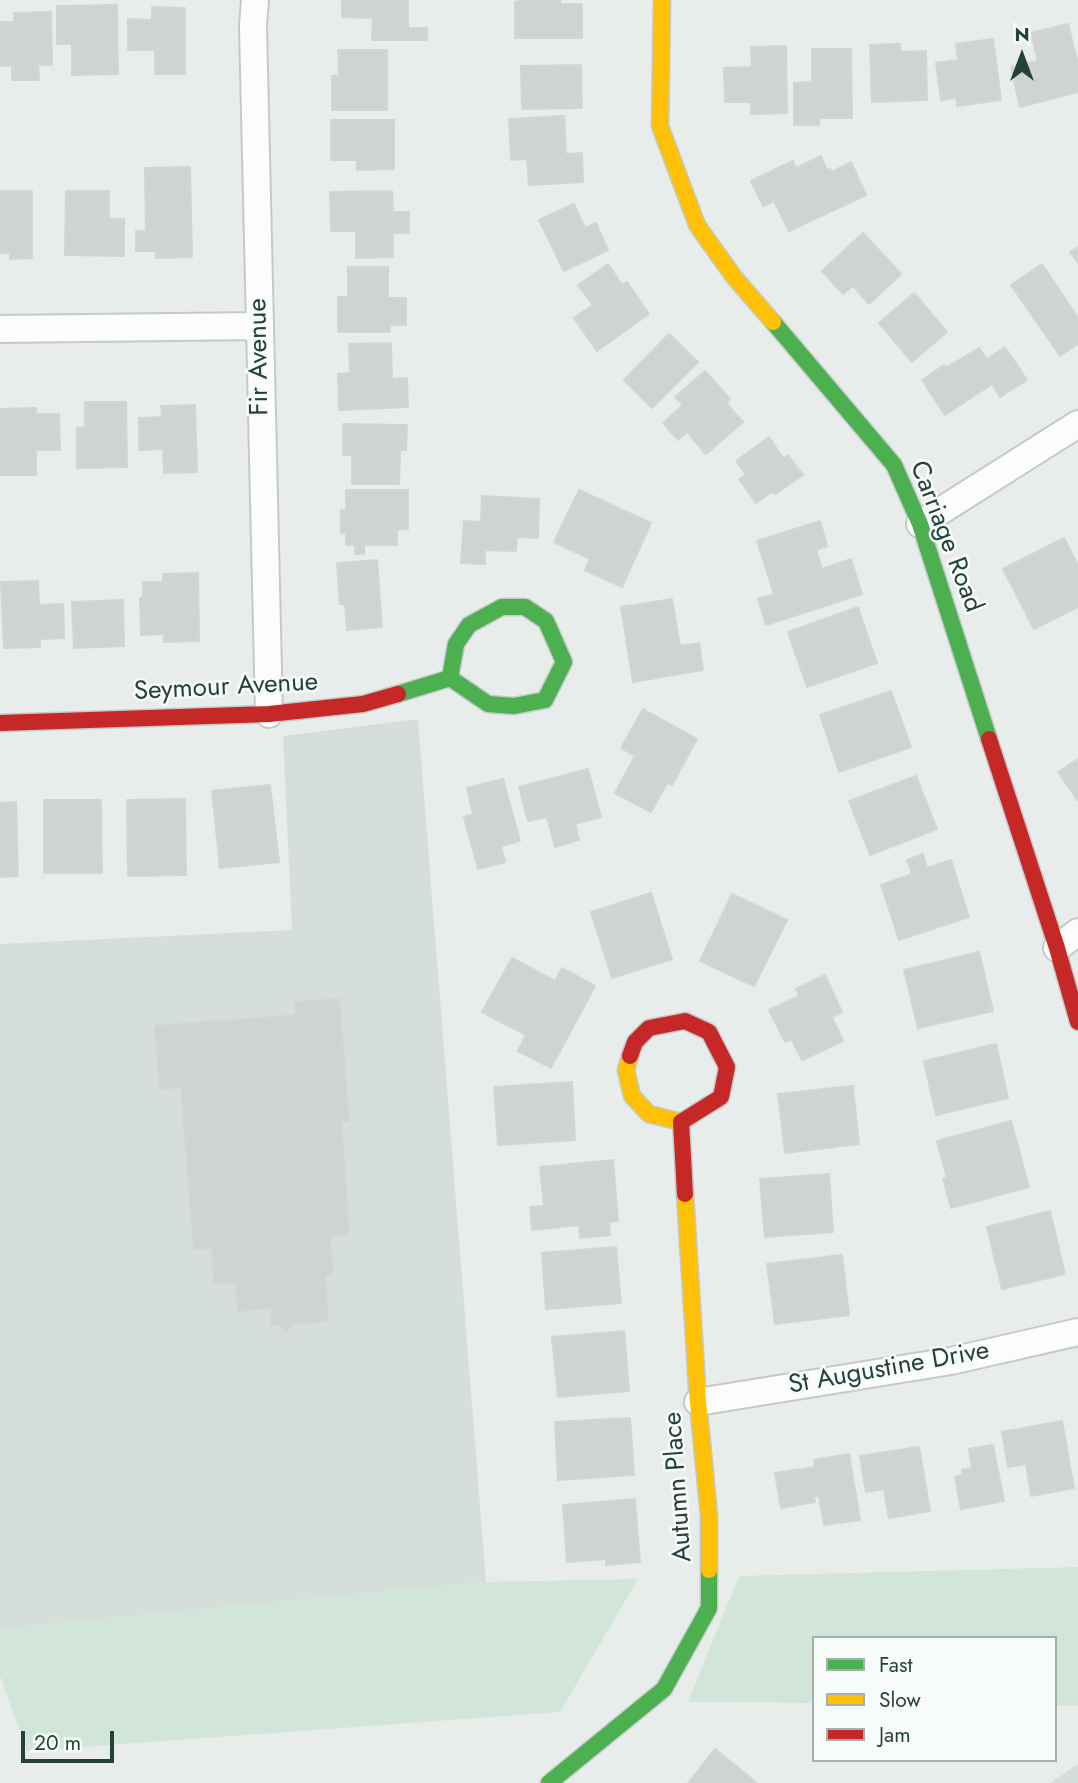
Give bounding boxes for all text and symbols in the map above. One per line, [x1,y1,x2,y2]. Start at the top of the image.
north arrow [987,21,1057,91]
text: N [1014,21,1030,48]
street label: Fir Avenue [243,298,277,416]
street label: Carriage Road [902,457,988,617]
street label: Seymour Avenue [133,668,319,708]
street label: St Augustine Drive [786,1336,992,1402]
street label: Autumn Place [658,1411,700,1563]
legend [812,1636,1057,1762]
text: Fast [879,1650,912,1680]
text: Slow [879,1685,921,1715]
scale bar [24,1716,117,1760]
text: Jam [879,1720,911,1750]
text: 20 m [34,1728,81,1758]

